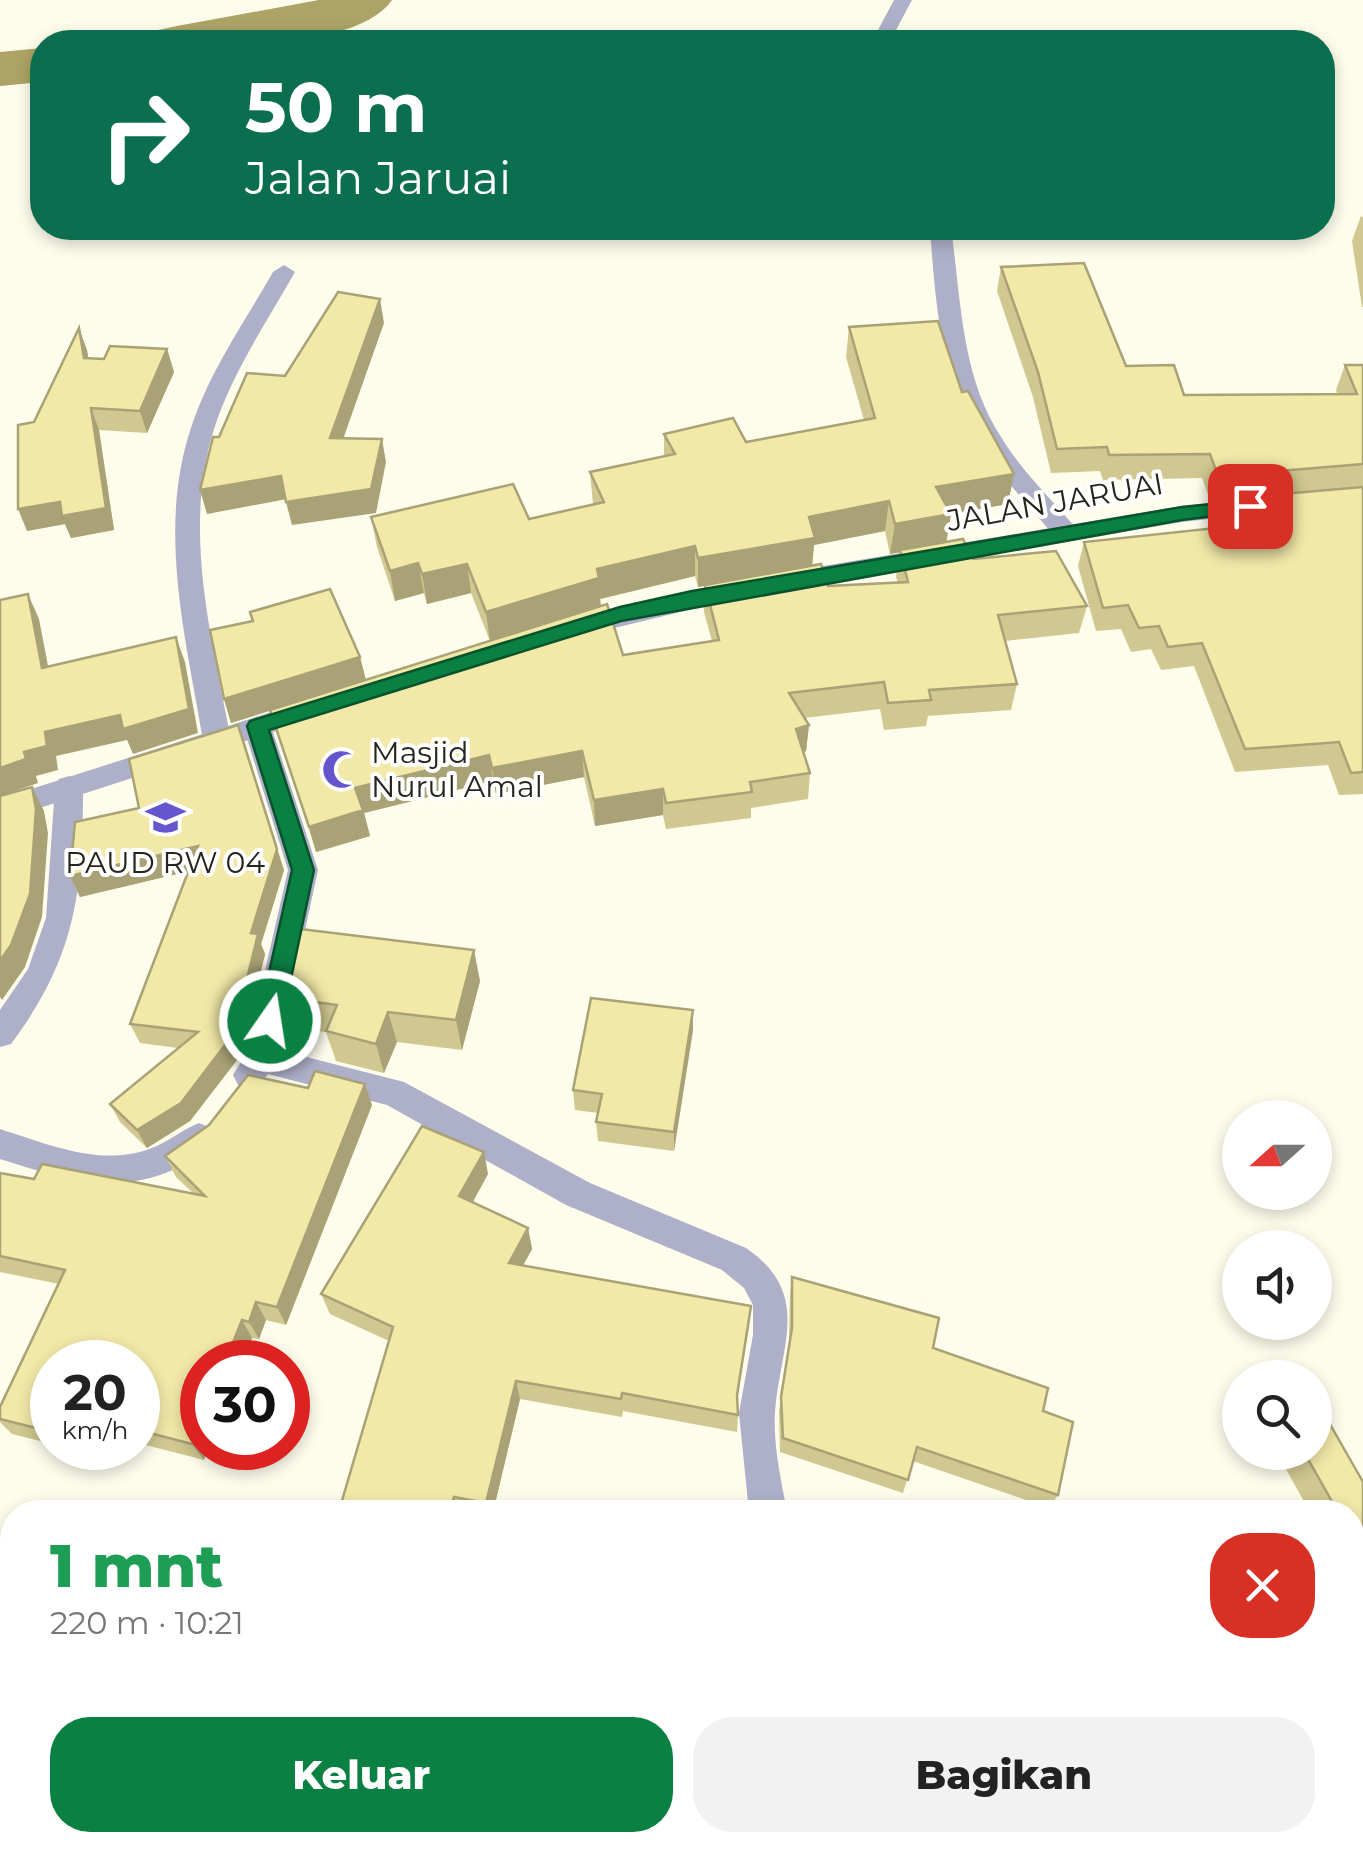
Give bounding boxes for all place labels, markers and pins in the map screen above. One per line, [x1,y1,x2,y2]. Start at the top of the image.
pin [1208,464,1293,549]
place label: Masjid Nurul Amal [371,734,543,805]
mosque icon: Masjid Nurul Amal [320,748,362,790]
school or university icon: PAUD RW 04 [144,797,186,839]
place label: PAUD RW 04 [65,844,265,881]

